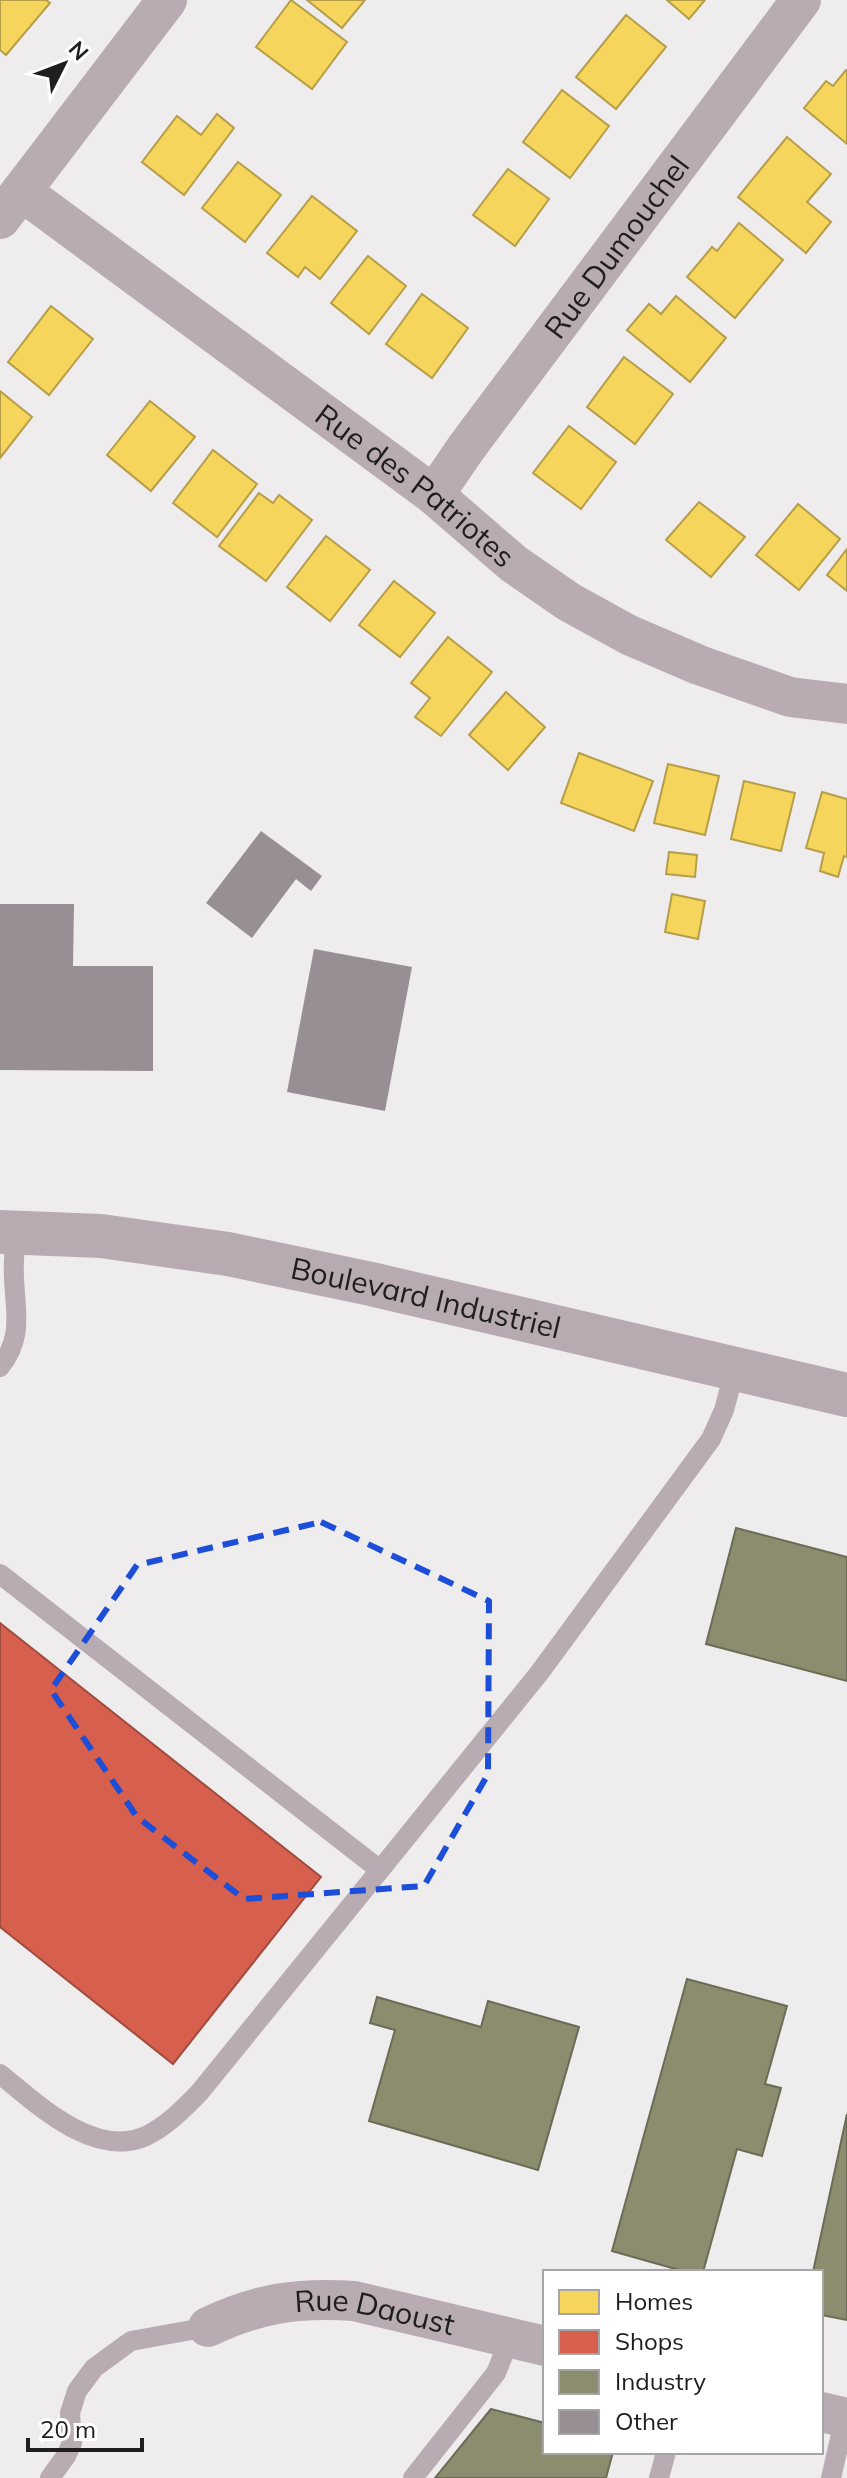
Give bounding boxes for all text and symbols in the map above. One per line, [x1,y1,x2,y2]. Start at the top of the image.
north arrow [24,24,104,104]
text: N [63,35,95,66]
street label: Rue Dumouchel [536,148,697,346]
street label: Rue des Patriotes [308,395,523,575]
street label: Boulevard Industriel [287,1249,565,1347]
legend [543,2270,823,2454]
street label: Rue Daoust [293,2281,459,2343]
text: Homes [615,2286,693,2316]
text: Shops [615,2326,684,2356]
text: Industry [615,2366,706,2396]
scale bar [28,2402,142,2452]
text: Other [615,2406,678,2436]
text: 20 m [40,2414,96,2444]

